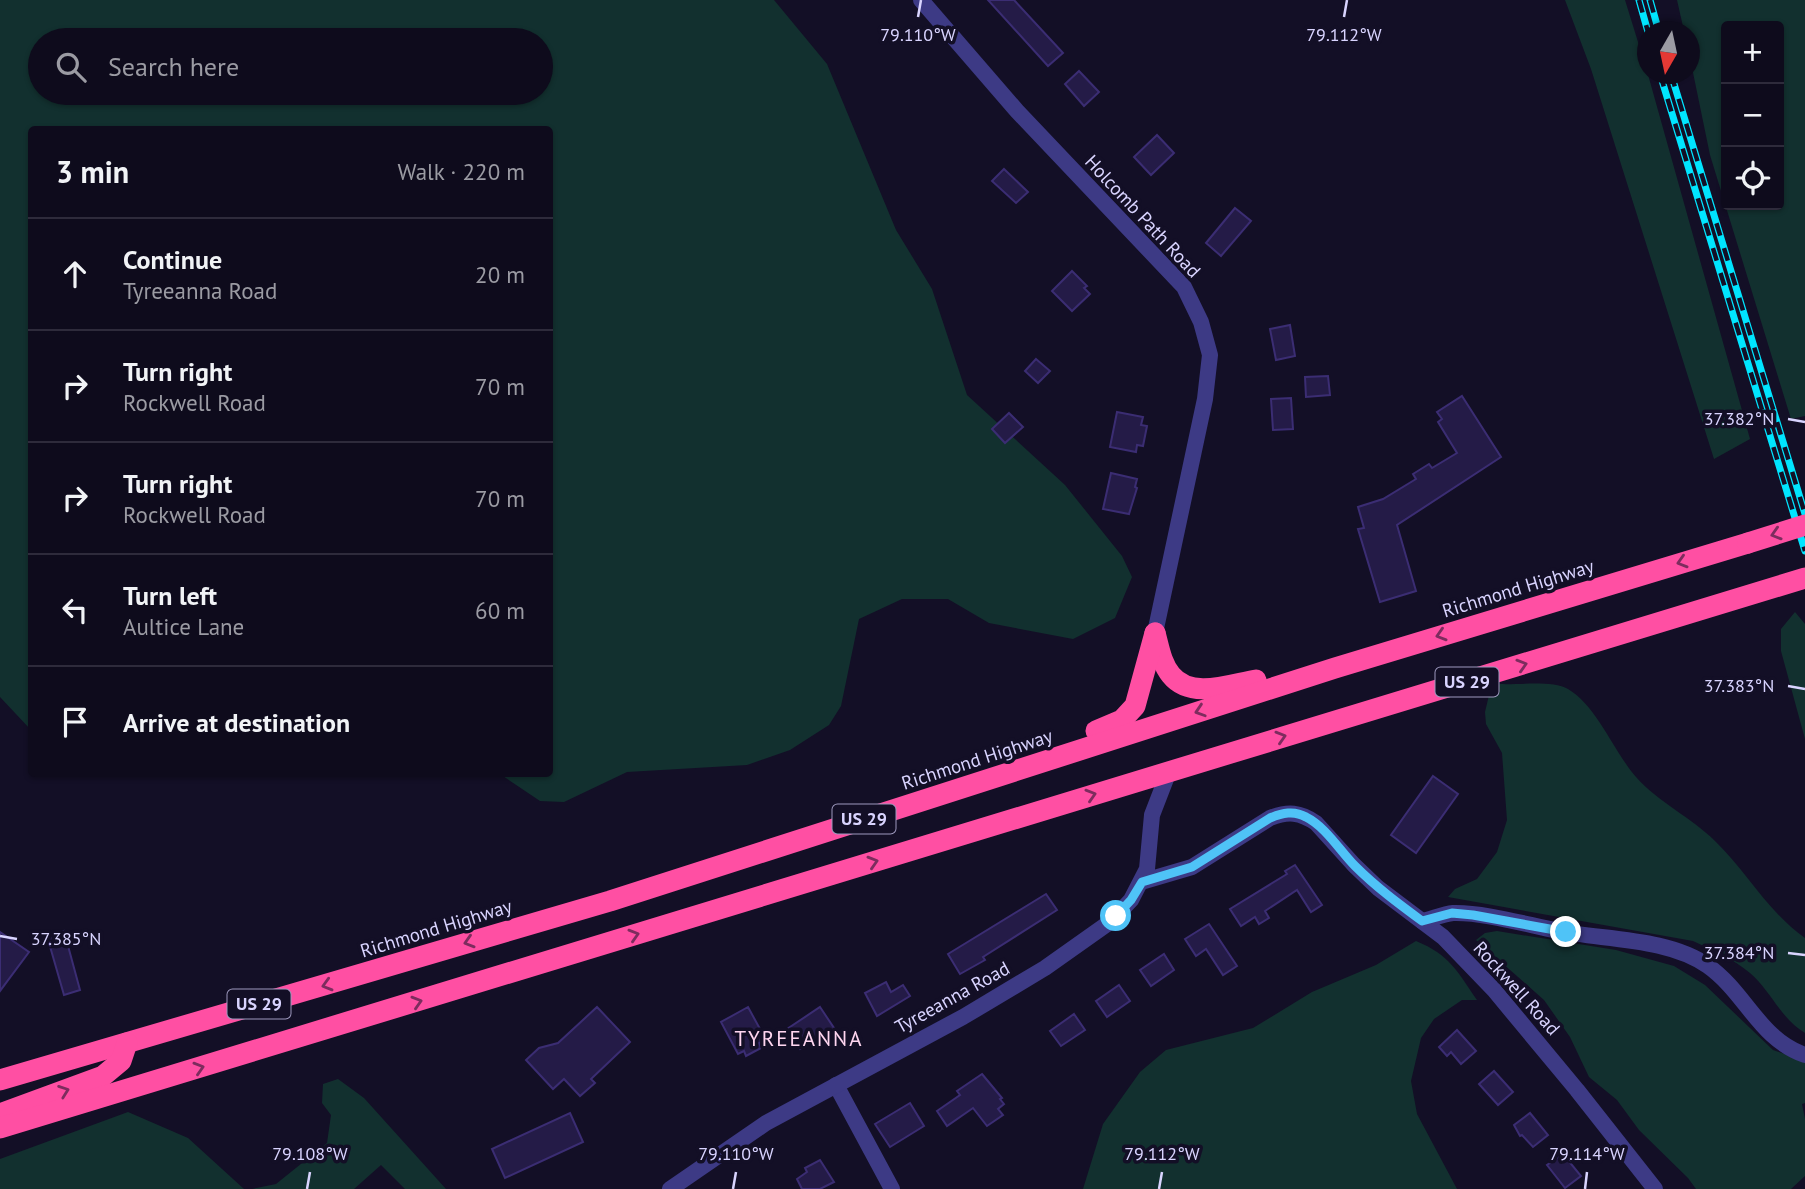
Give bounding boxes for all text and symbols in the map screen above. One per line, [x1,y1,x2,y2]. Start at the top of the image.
north arrow [1637,21,1700,84]
map controls [1721,21,1784,210]
button: + [1721,21,1784,84]
text: 79.110°W [880,23,956,46]
text: 79.112°W [1306,23,1382,46]
search box [28,28,553,105]
icon: search [52,48,90,86]
text: Search here [108,50,239,83]
button: − [1721,84,1784,147]
button: locate [1721,147,1784,210]
street label: Holcomb Path Road [1080,150,1206,282]
text: 3 min [56,152,129,191]
text: Walk · 220 m [398,157,525,186]
text: Continue [123,243,222,276]
icon: ahead [56,255,94,293]
text: 20 m [475,260,525,289]
text: Tyreeanna Road [123,276,277,305]
text: Turn right [123,355,232,388]
icon: right [56,367,94,405]
text: 70 m [475,372,525,401]
text: Rockwell Road [123,388,266,417]
text: 37.382°N [1704,407,1774,430]
text: Turn right [123,467,232,500]
icon: right [56,479,94,517]
text: 70 m [475,484,525,513]
text: Rockwell Road [123,500,266,529]
one-way arrow [1771,525,1783,540]
street label: Richmond Highway [1439,553,1597,622]
one-way arrow [1677,554,1689,569]
text: Turn left [123,579,217,612]
icon: left [56,591,94,629]
text: 60 m [475,596,525,625]
text: Aultice Lane [123,612,244,641]
one-way arrow [1435,627,1447,642]
one-way arrow [1516,658,1528,673]
road number: US 29 [1436,668,1498,696]
text: 37.383°N [1704,674,1774,697]
icon: arrive [56,703,94,741]
one-way arrow [1194,703,1206,717]
text: Arrive at destination [123,706,350,739]
street label: Richmond Highway [898,723,1056,795]
one-way arrow [1275,731,1287,746]
one-way arrow [1085,789,1097,804]
road number: US 29 [832,804,896,834]
one-way arrow [867,855,879,870]
street label: Richmond Highway [357,893,515,962]
route start [1100,900,1131,931]
route end [1550,916,1581,947]
text: 37.385°N [31,927,101,950]
one-way arrow [628,929,640,943]
one-way arrow [463,934,475,949]
street label: Rockwell Road [1469,936,1565,1040]
text: 37.384°N [1704,941,1774,964]
street label: Tyreeanna Road [890,956,1014,1038]
one-way arrow [321,976,333,991]
road number: US 29 [228,989,290,1018]
one-way arrow [410,995,422,1010]
district label: TYREEANNA [735,1025,863,1052]
one-way arrow [193,1062,205,1077]
one-way arrow [58,1085,70,1099]
text: 79.108°W [272,1142,348,1165]
text: 79.110°W [698,1142,774,1165]
text: 79.112°W [1124,1142,1200,1165]
text: 79.114°W [1549,1142,1625,1165]

